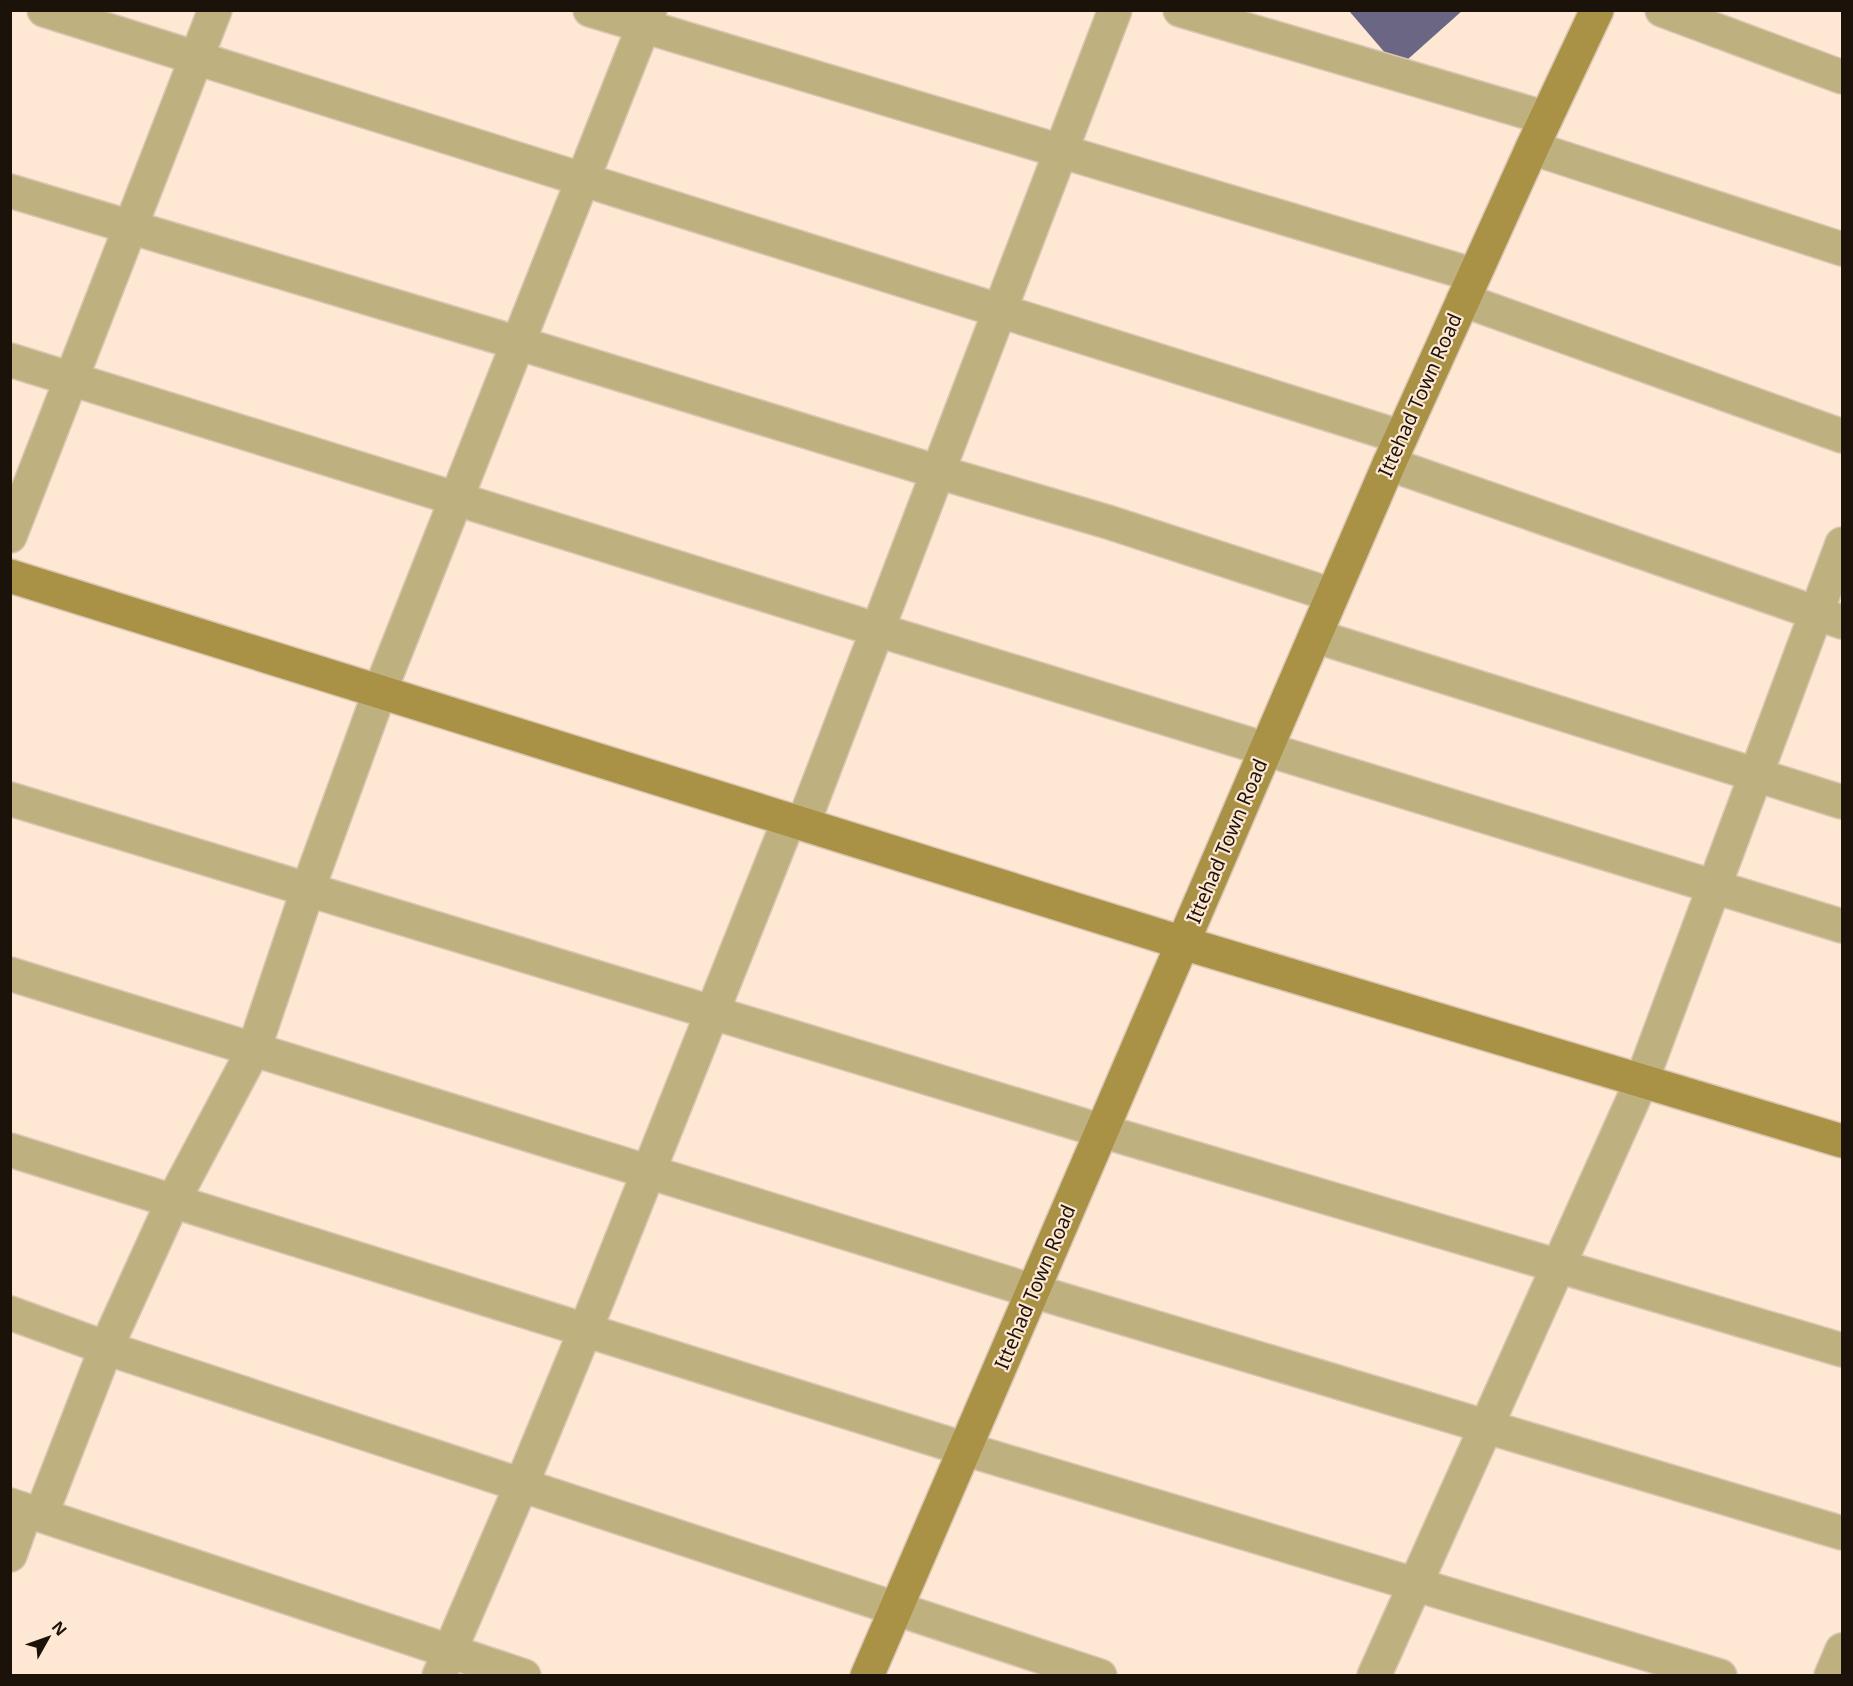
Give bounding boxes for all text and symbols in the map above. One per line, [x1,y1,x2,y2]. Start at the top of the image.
street label: Ittehad Town Road [1371,309,1468,481]
street label: Ittehad Town Road [1180,754,1273,927]
street label: Ittehad Town Road [988,1200,1081,1373]
north arrow [18,1608,78,1668]
text: N [47,1616,72,1640]

